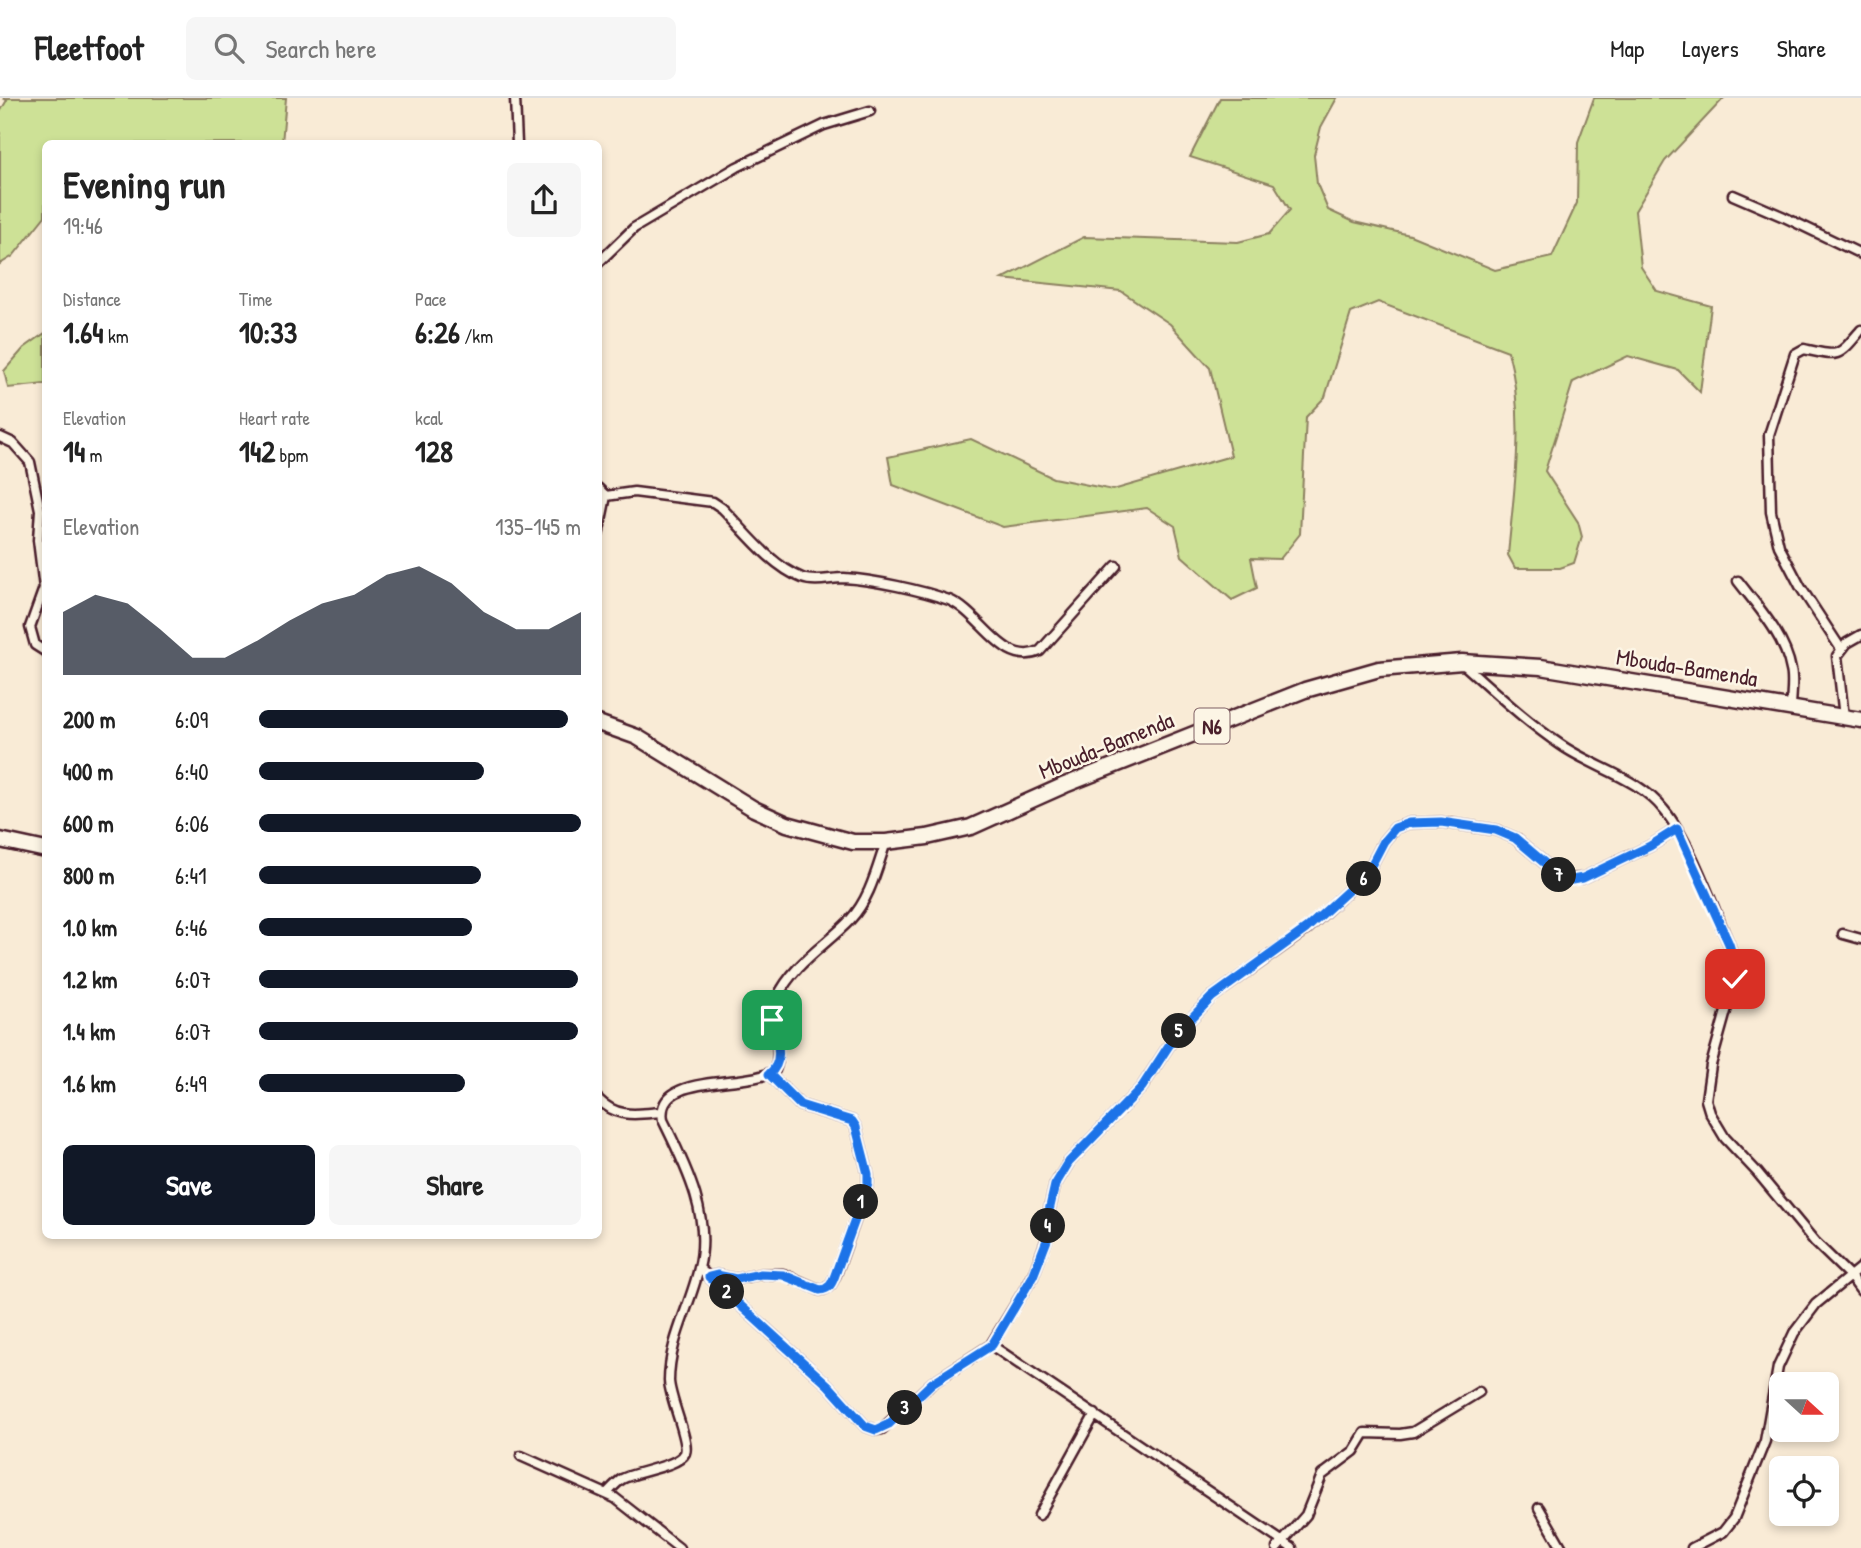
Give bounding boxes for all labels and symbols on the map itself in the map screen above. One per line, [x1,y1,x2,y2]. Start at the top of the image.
street label: Mbouda-Bamenda [1614,641,1760,693]
street label: Mbouda-Bamenda [1034,704,1178,786]
road number: N6 [1194,708,1230,744]
pin: 7 [1542,858,1576,892]
pin: 6 [1346,862,1382,896]
pin [1705,949,1765,1009]
pin [742,990,802,1050]
pin: 5 [1162,1014,1196,1048]
pin: 1 [844,1184,878,1220]
pin: 4 [1030,1208,1066,1244]
pin: 2 [710,1274,744,1310]
north arrow [1769,1372,1839,1442]
pin: 3 [888,1390,922,1426]

